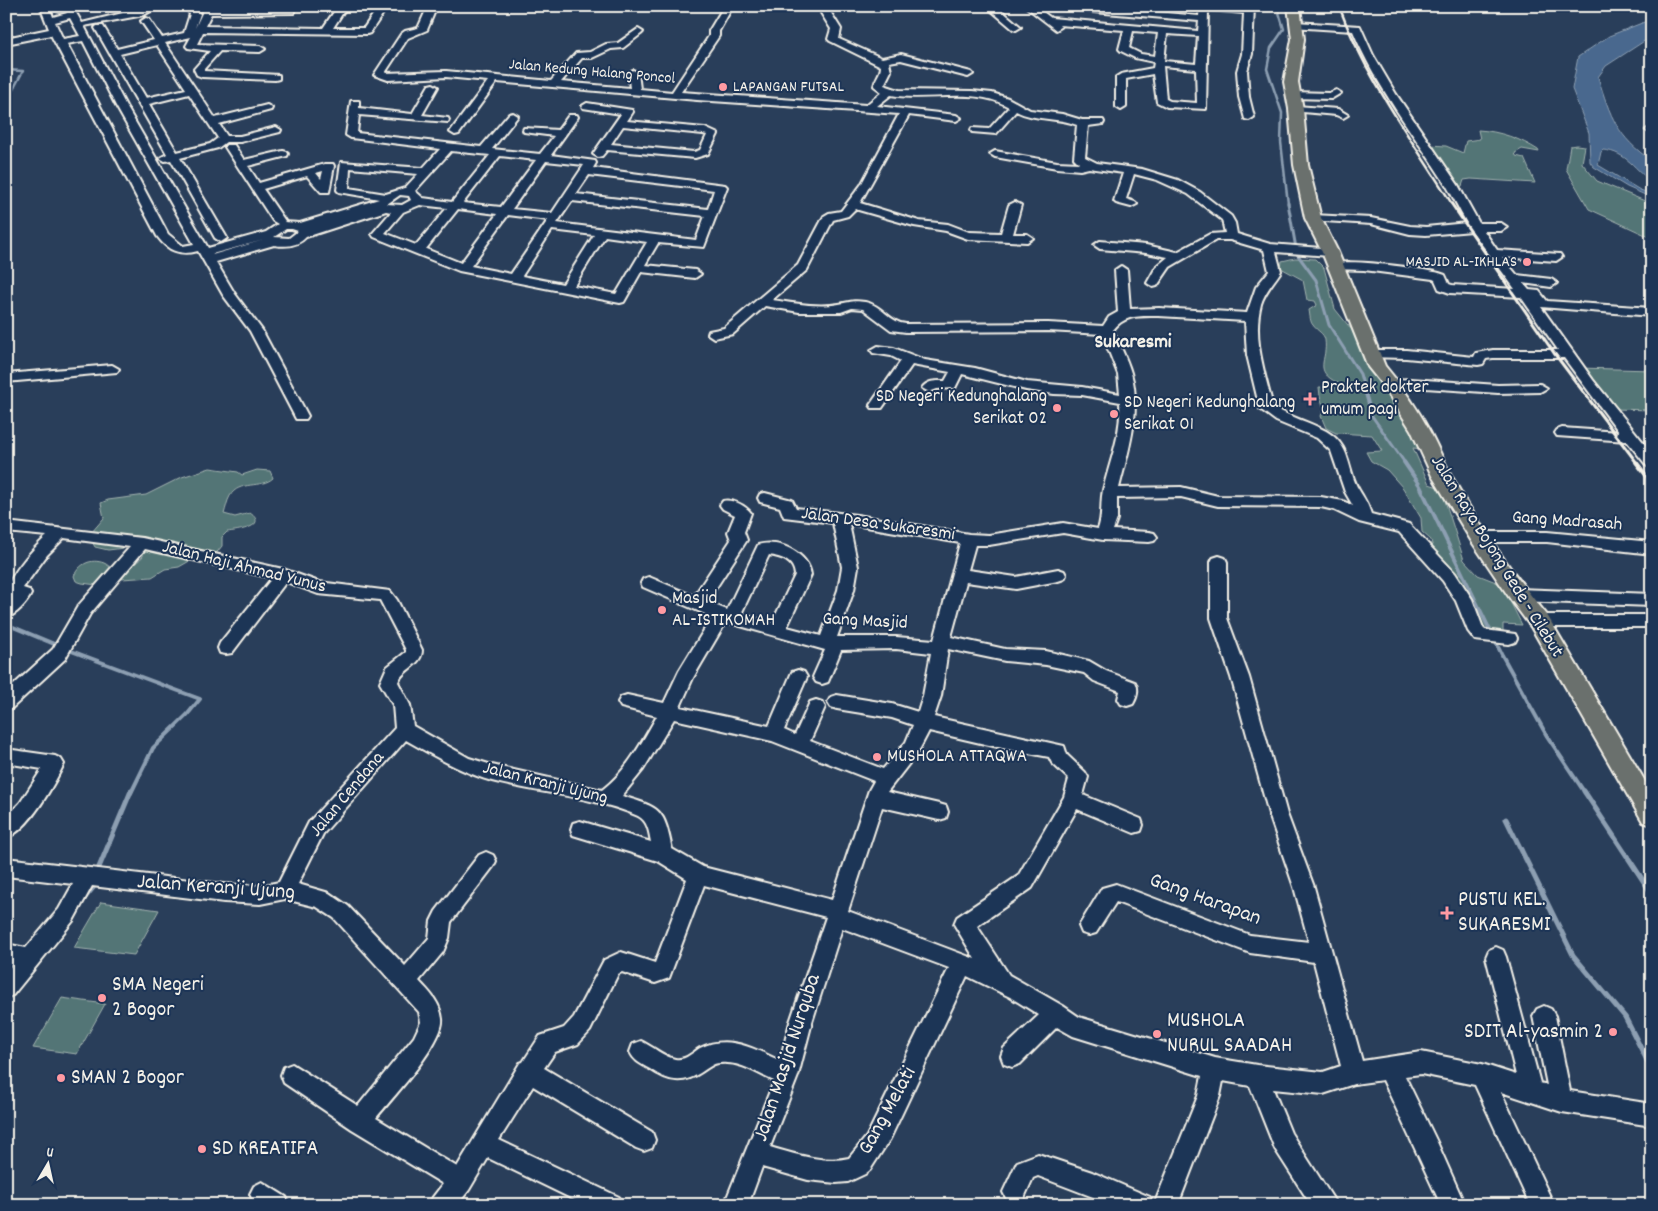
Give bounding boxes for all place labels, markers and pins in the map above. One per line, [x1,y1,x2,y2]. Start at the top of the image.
place label: LAPANGAN FUTSAL [733,76,845,99]
marker: LAPANGAN FUTSAL [717,81,729,93]
place label: MASJID AL-IKHLAS [1405,251,1517,274]
marker: MASJID AL-IKHLAS [1521,256,1533,268]
place label: Praktek dokter umum pagi [1321,375,1428,424]
place label: SD Negeri Kedunghalang Serikat 02 [876,384,1047,433]
place label: SD Negeri Kedunghalang Serikat 01 [1124,390,1295,439]
marker: Praktek dokter umum pagi [1303,392,1317,406]
marker: SD Negeri Kedunghalang Serikat 02 [1051,402,1063,414]
marker: SD Negeri Kedunghalang Serikat 01 [1108,408,1120,420]
place label: Masjid AL-ISTIKOMAH [672,586,775,635]
marker: Masjid AL-ISTIKOMAH [656,604,668,616]
place label: MUSHOLA ATTAQWA [887,744,1027,771]
marker: MUSHOLA ATTAQWA [871,751,883,763]
place label: PUSTU KEL. SUKARESMI [1458,885,1551,941]
marker: PUSTU KEL. SUKARESMI [1440,906,1454,920]
place label: SMA Negeri 2 Bogor [112,970,204,1026]
marker: SMA Negeri 2 Bogor [96,992,108,1004]
place label: MUSHOLA NURUL SAADAH [1167,1006,1292,1062]
place label: SDIT Al-yasmin 2 [1464,1017,1603,1048]
marker: SDIT Al-yasmin 2 [1607,1026,1619,1038]
marker: MUSHOLA NURUL SAADAH [1151,1028,1163,1040]
place label: SMAN 2 Bogor [71,1063,185,1094]
marker: SMAN 2 Bogor [55,1072,67,1084]
place label: SD KREATIFA [212,1134,318,1165]
marker: SD KREATIFA [196,1143,208,1155]

